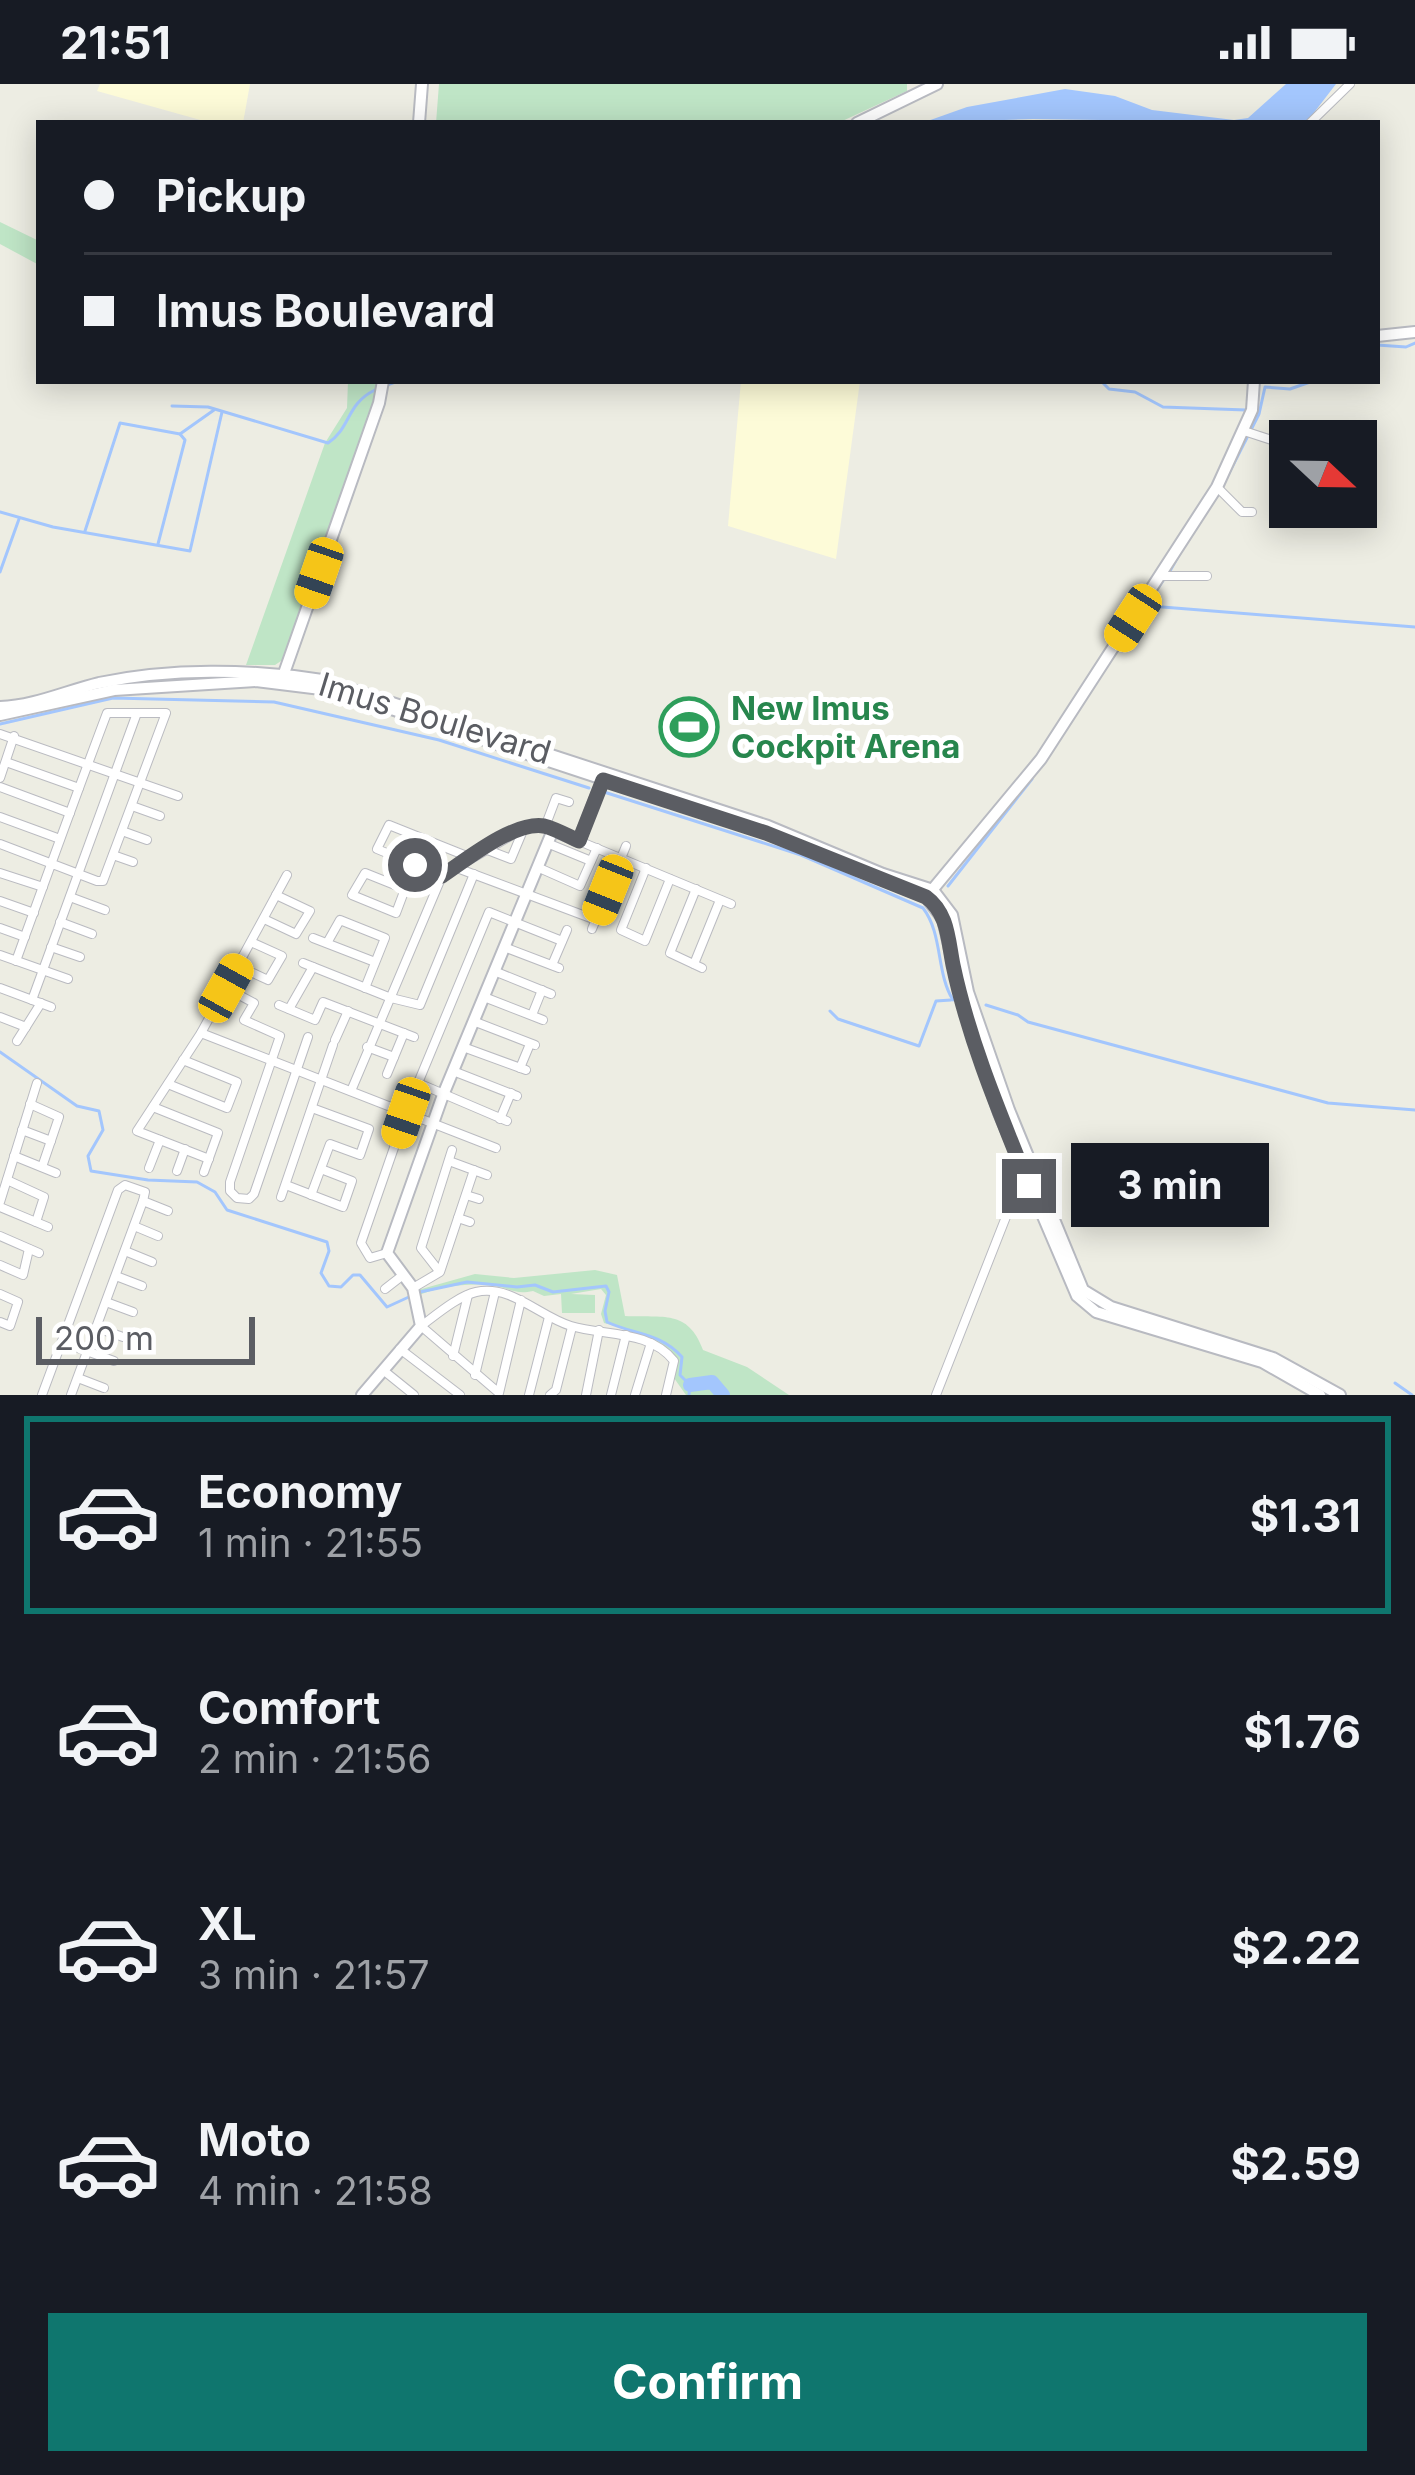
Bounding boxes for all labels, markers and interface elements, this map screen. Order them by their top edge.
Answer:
text: 21:51 [60,15,171,70]
text: Pickup [156,168,306,223]
text: Imus Boulevard [156,283,495,338]
north arrow [1269,420,1377,528]
map controls [1269,420,1377,528]
car [290,533,348,613]
car [1098,578,1168,658]
street label: Imus Boulevard [314,664,556,772]
place label: New Imus Cockpit Arena [731,688,961,766]
sports icon: New Imus Cockpit Arena [658,696,720,758]
route start [388,838,442,892]
car [578,850,638,930]
car [193,948,259,1028]
car [377,1073,435,1153]
callout: 3 min [1071,1144,1269,1228]
route end [1002,1159,1056,1213]
text: 3 min [1118,1161,1222,1208]
scale bar [36,1311,255,1364]
text: 200 m [54,1318,154,1358]
icon: car [54,1461,162,1569]
text: Economy [198,1464,402,1519]
text: $1.31 [1250,1488,1361,1543]
text: 1 min · 21:55 [198,1519,423,1566]
icon: car [54,1677,162,1785]
text: Comfort [198,1680,380,1735]
text: $1.76 [1244,1704,1361,1759]
text: 2 min · 21:56 [198,1735,431,1782]
icon: car [54,1893,162,2001]
text: XL [198,1896,257,1951]
text: $2.22 [1231,1920,1361,1975]
text: 3 min · 21:57 [198,1951,430,1998]
icon: car [54,2109,162,2217]
text: Moto [198,2112,311,2167]
text: $2.59 [1230,2136,1361,2191]
text: 4 min · 21:58 [198,2167,433,2214]
button: Confirm [48,2313,1367,2451]

